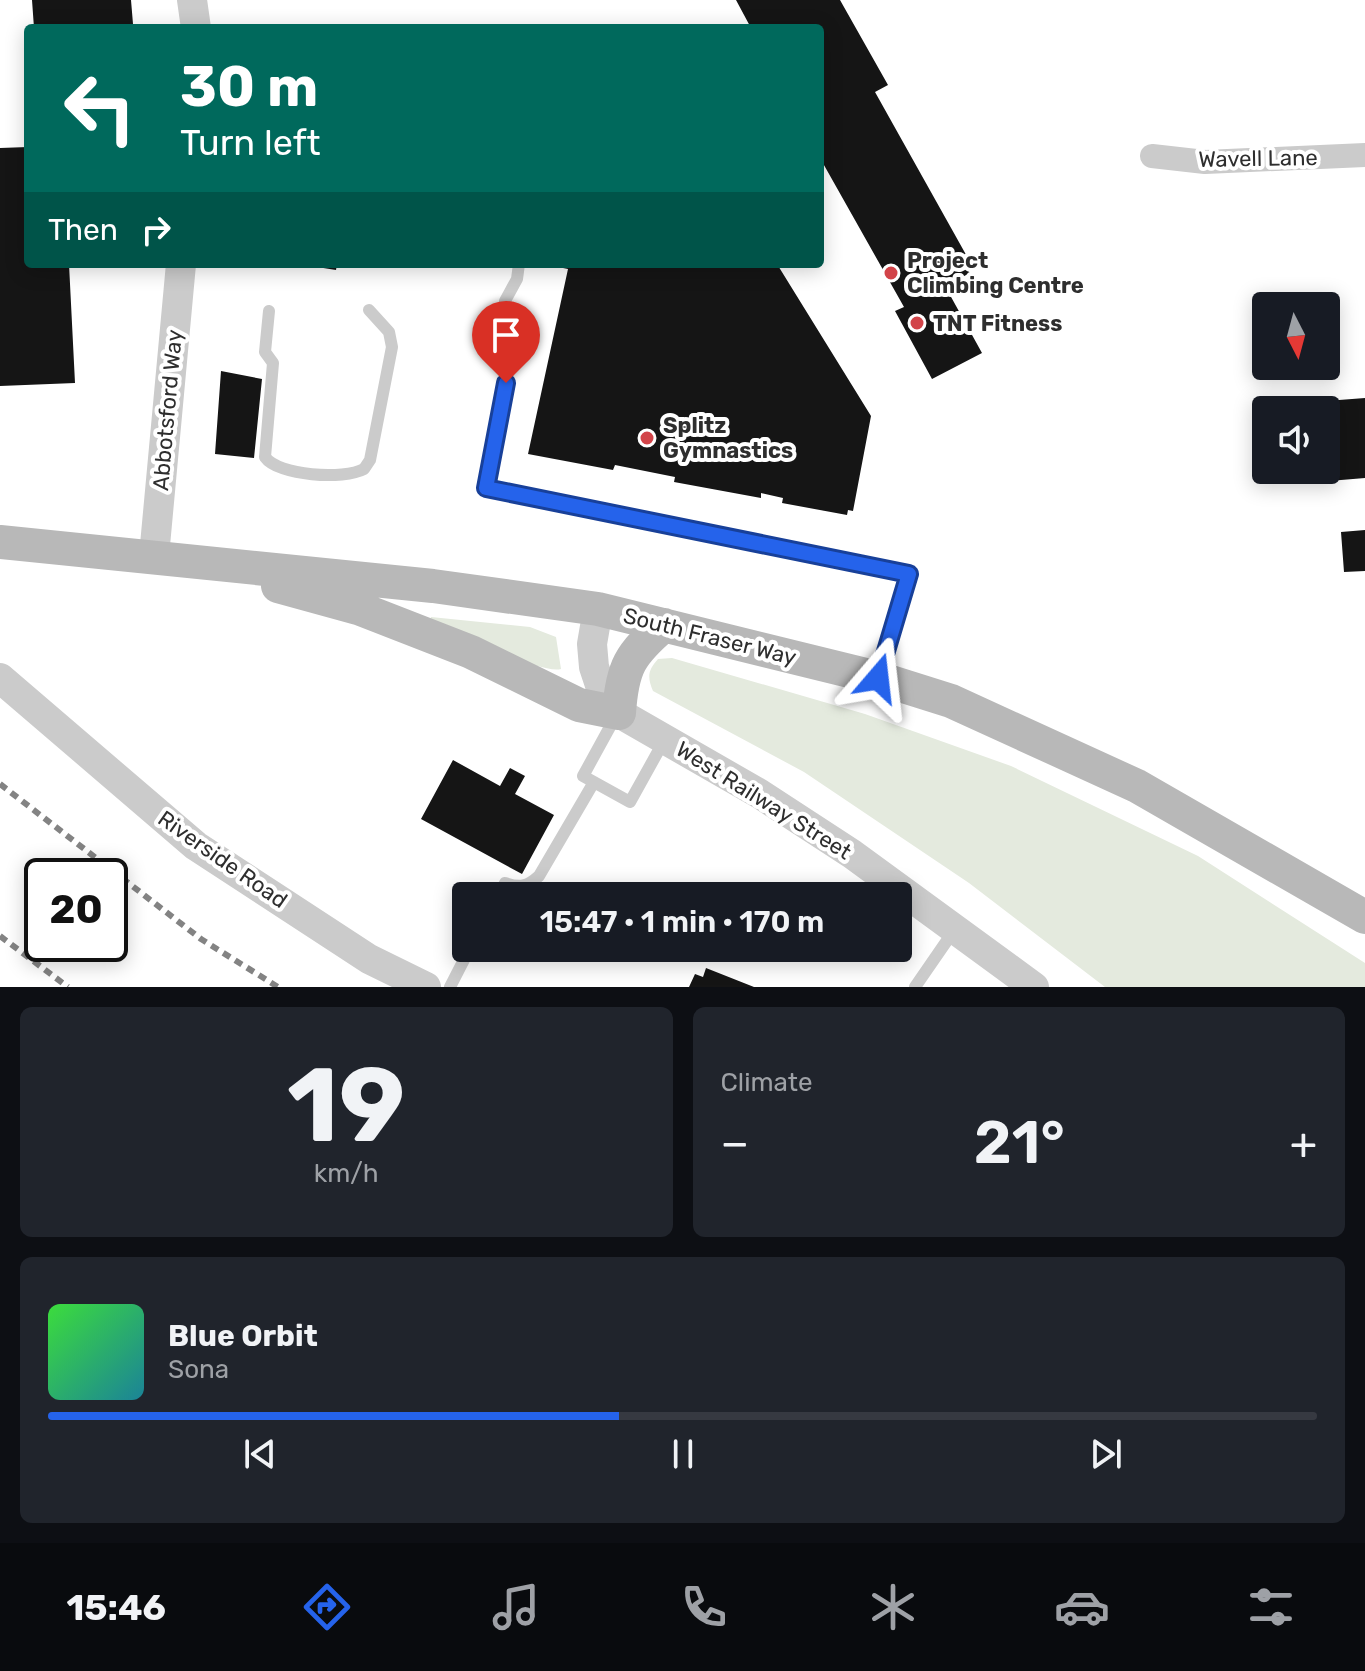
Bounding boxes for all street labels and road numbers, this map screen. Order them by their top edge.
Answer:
street label: Wavell Lane [1198,144,1318,173]
street label: Abbotsford Way [147,328,188,492]
street label: South Fraser Way [621,602,799,671]
street label: West Railway Street [671,736,857,866]
street label: Riverside Road [153,805,293,914]

